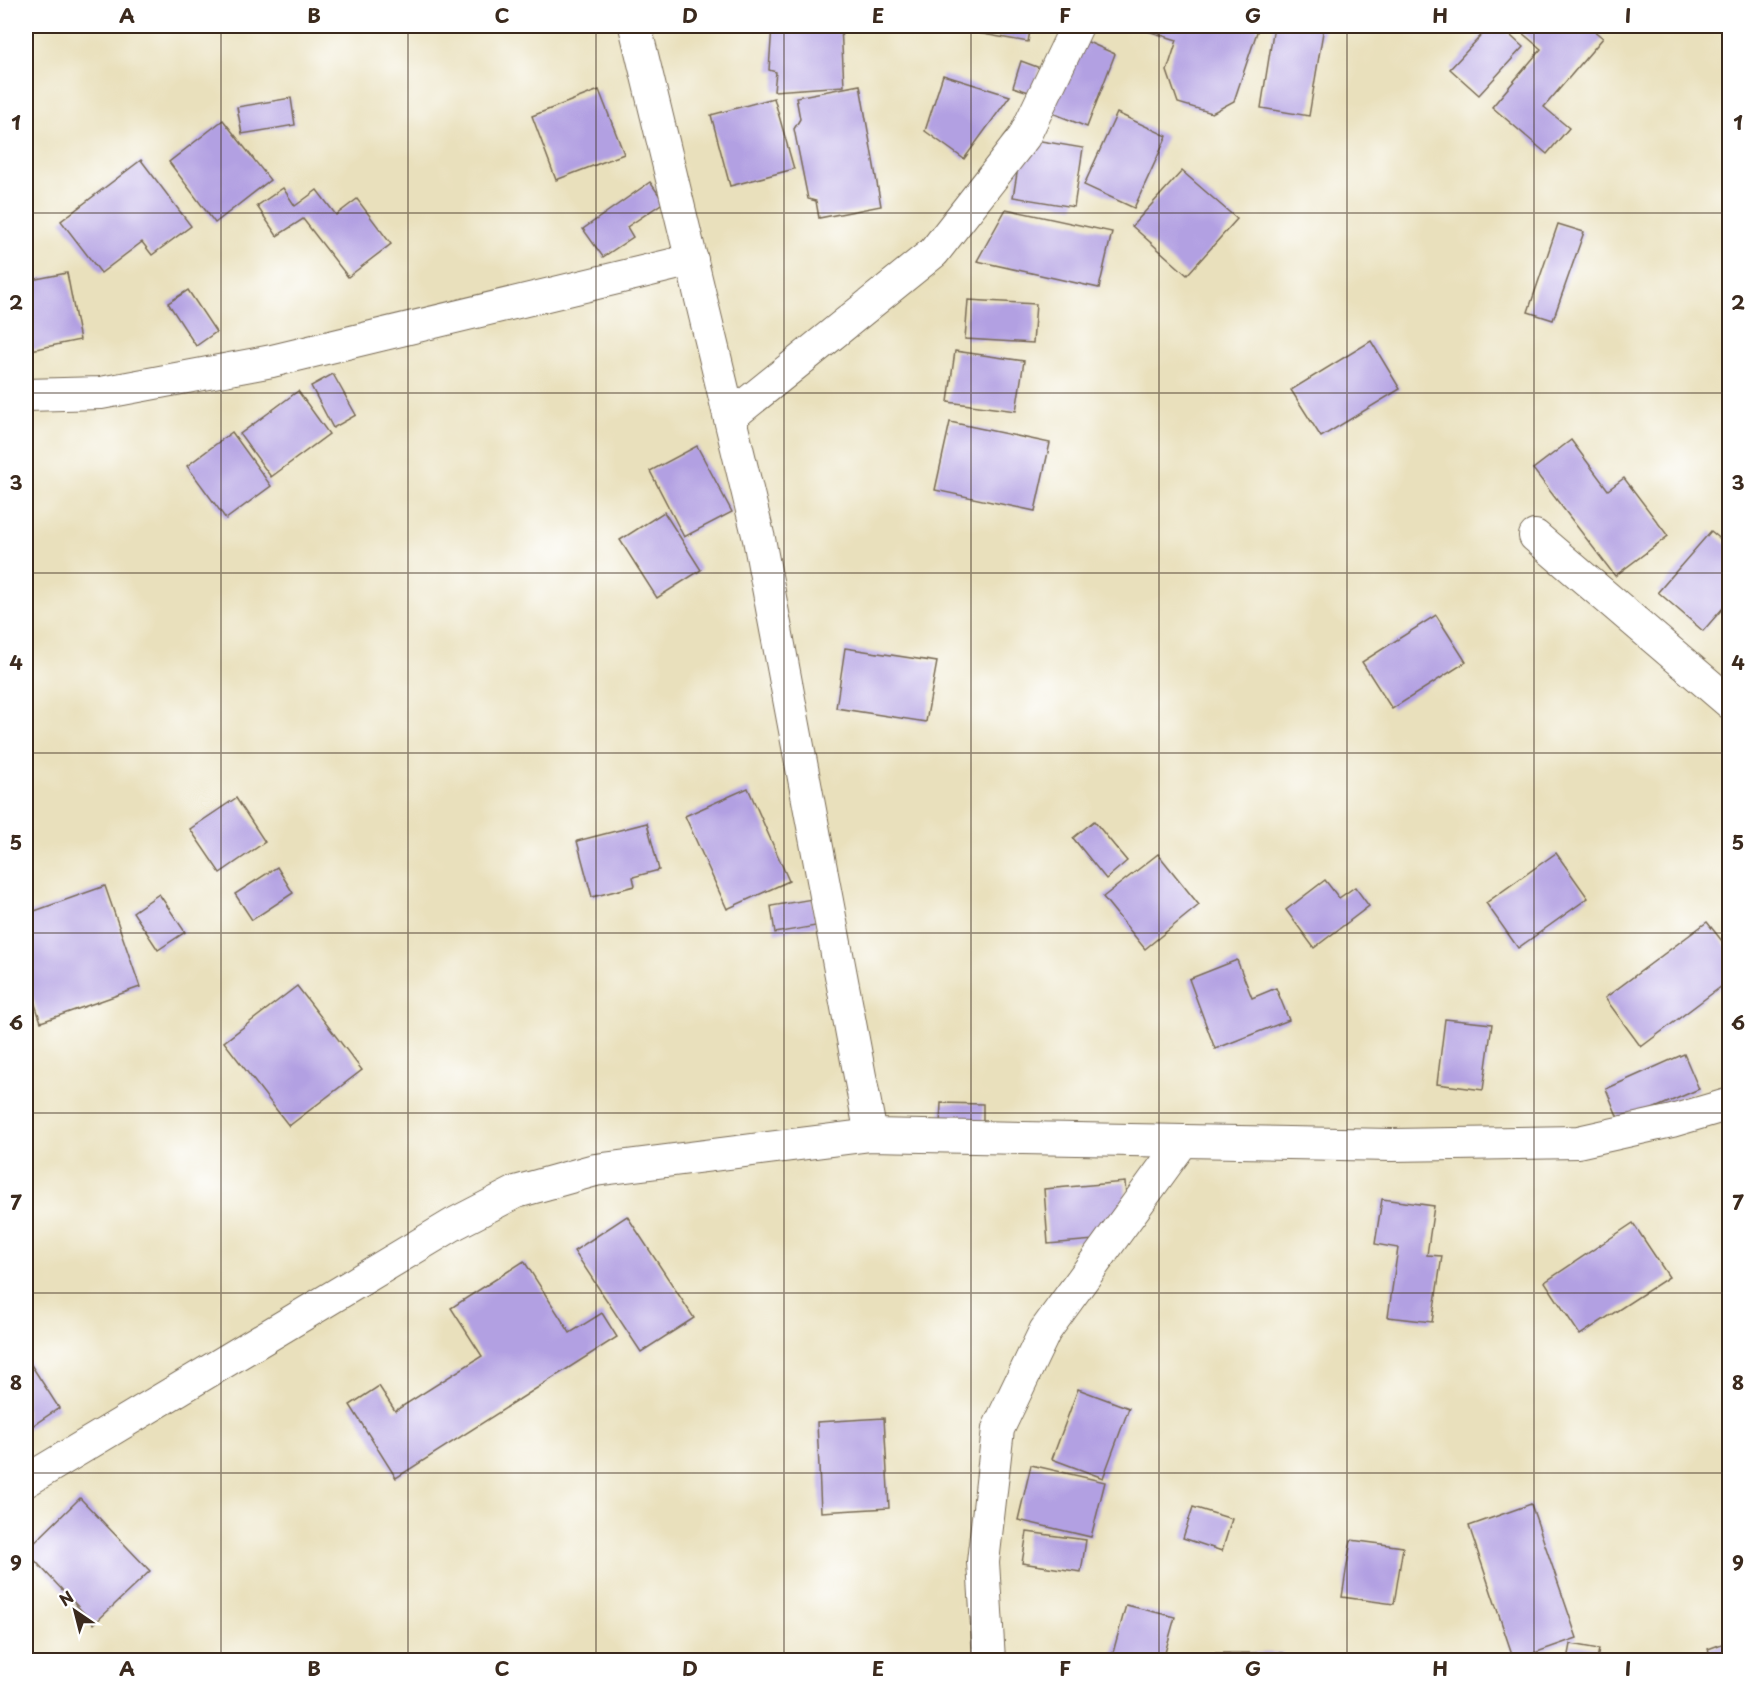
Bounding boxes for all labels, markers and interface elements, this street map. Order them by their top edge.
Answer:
text: A [119,0,135,30]
text: B [307,0,321,30]
text: C [494,0,510,30]
text: D [682,0,698,30]
text: E [872,0,884,30]
text: F [1059,0,1071,30]
text: G [1245,0,1261,30]
text: H [1432,0,1448,30]
text: I [1625,0,1631,30]
text: 1 [11,107,21,137]
text: 1 [1733,107,1743,137]
text: 2 [9,287,23,317]
text: 2 [1731,287,1745,317]
text: 3 [9,467,23,497]
text: 3 [1731,467,1745,497]
text: 4 [9,647,23,677]
text: 4 [1731,647,1745,677]
text: 5 [10,827,22,857]
text: 5 [1732,827,1744,857]
text: 6 [9,1007,23,1037]
text: 6 [1731,1007,1745,1037]
text: 7 [10,1187,22,1217]
text: 7 [1732,1187,1744,1217]
text: 8 [10,1367,22,1397]
text: 8 [1732,1367,1744,1397]
text: 9 [10,1547,22,1577]
text: 9 [1732,1547,1744,1577]
north arrow [45,1581,105,1641]
text: N [54,1584,78,1611]
text: A [119,1653,135,1683]
text: B [307,1653,321,1683]
text: C [494,1653,510,1683]
text: D [682,1653,698,1683]
text: E [872,1653,884,1683]
text: F [1059,1653,1071,1683]
text: G [1245,1653,1261,1683]
text: H [1432,1653,1448,1683]
text: I [1625,1653,1631,1683]

